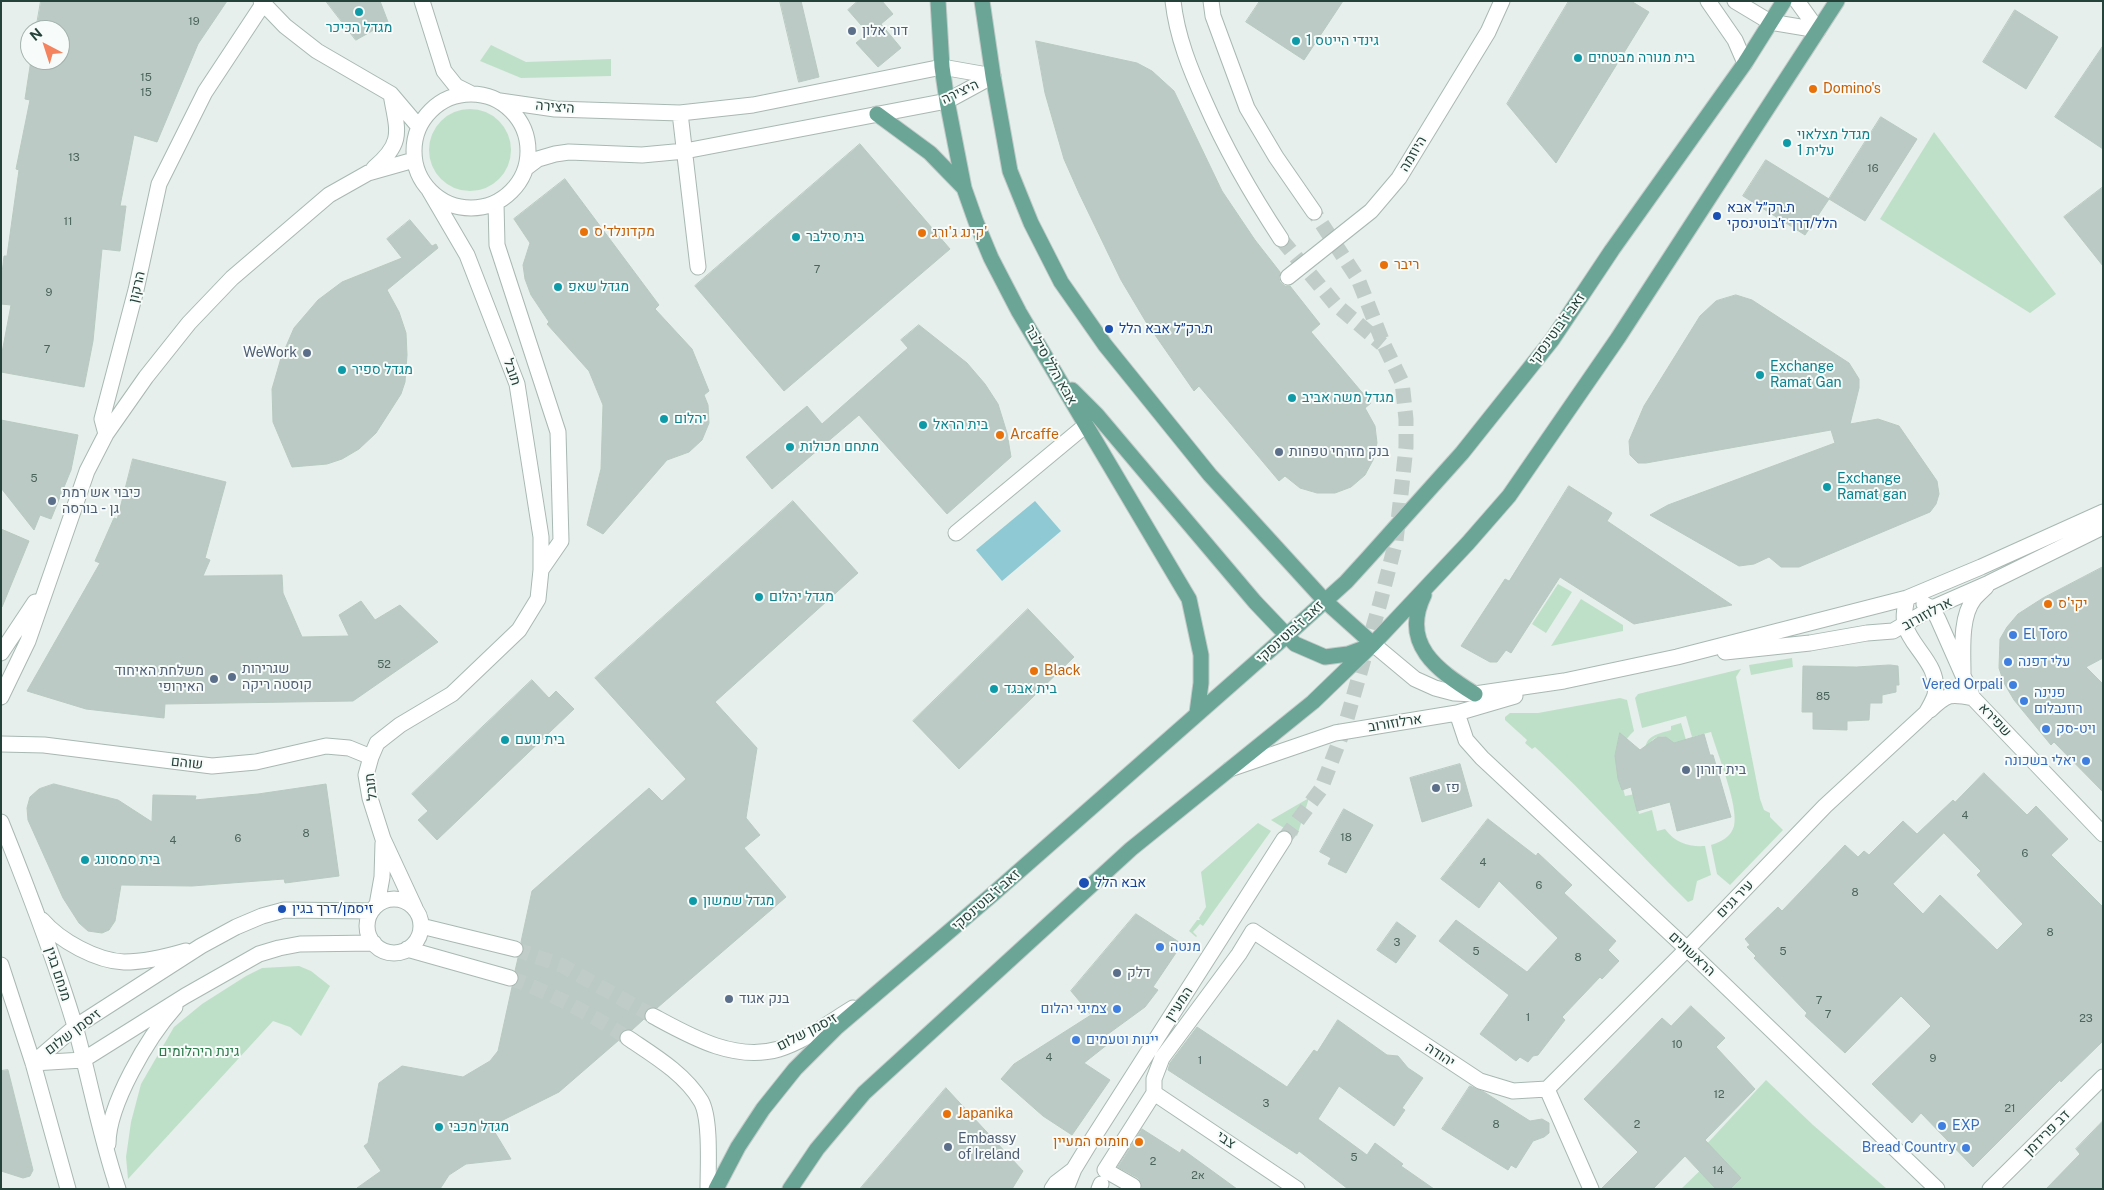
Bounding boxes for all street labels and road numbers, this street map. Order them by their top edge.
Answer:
street label: היצירה [939,76,981,108]
street label: היצירה [535,97,575,117]
street label: היוזמה [1396,133,1430,175]
street label: הרקון [125,270,149,304]
street label: זאב ז'בוטינסקי [1525,290,1589,368]
street label: אבא הלל סילבר [1021,322,1081,408]
street label: תובל [500,356,524,388]
street label: ארלוזורוב [1899,594,1955,634]
street label: זאב ז'בוטינסקי [1253,598,1327,666]
street label: שפירא [1975,700,2015,740]
street label: ארלוזורוב [1367,710,1423,736]
street label: שוהם [170,753,204,773]
street label: תובל [361,772,381,802]
street label: זאב ז'בוטינסקי [949,866,1023,934]
street label: עיר גנים [1713,877,1757,921]
street label: הראשונים [1665,928,1719,980]
street label: מנחם בגין [41,945,75,1003]
street label: המעיין [1162,984,1196,1024]
street label: זיסמן שלום [42,1006,104,1058]
street label: זיסמן שלום [774,1010,840,1054]
street label: יהודה [1422,1039,1458,1071]
street label: דב פרידמן [2021,1107,2073,1159]
street label: צבי [1213,1128,1239,1152]

